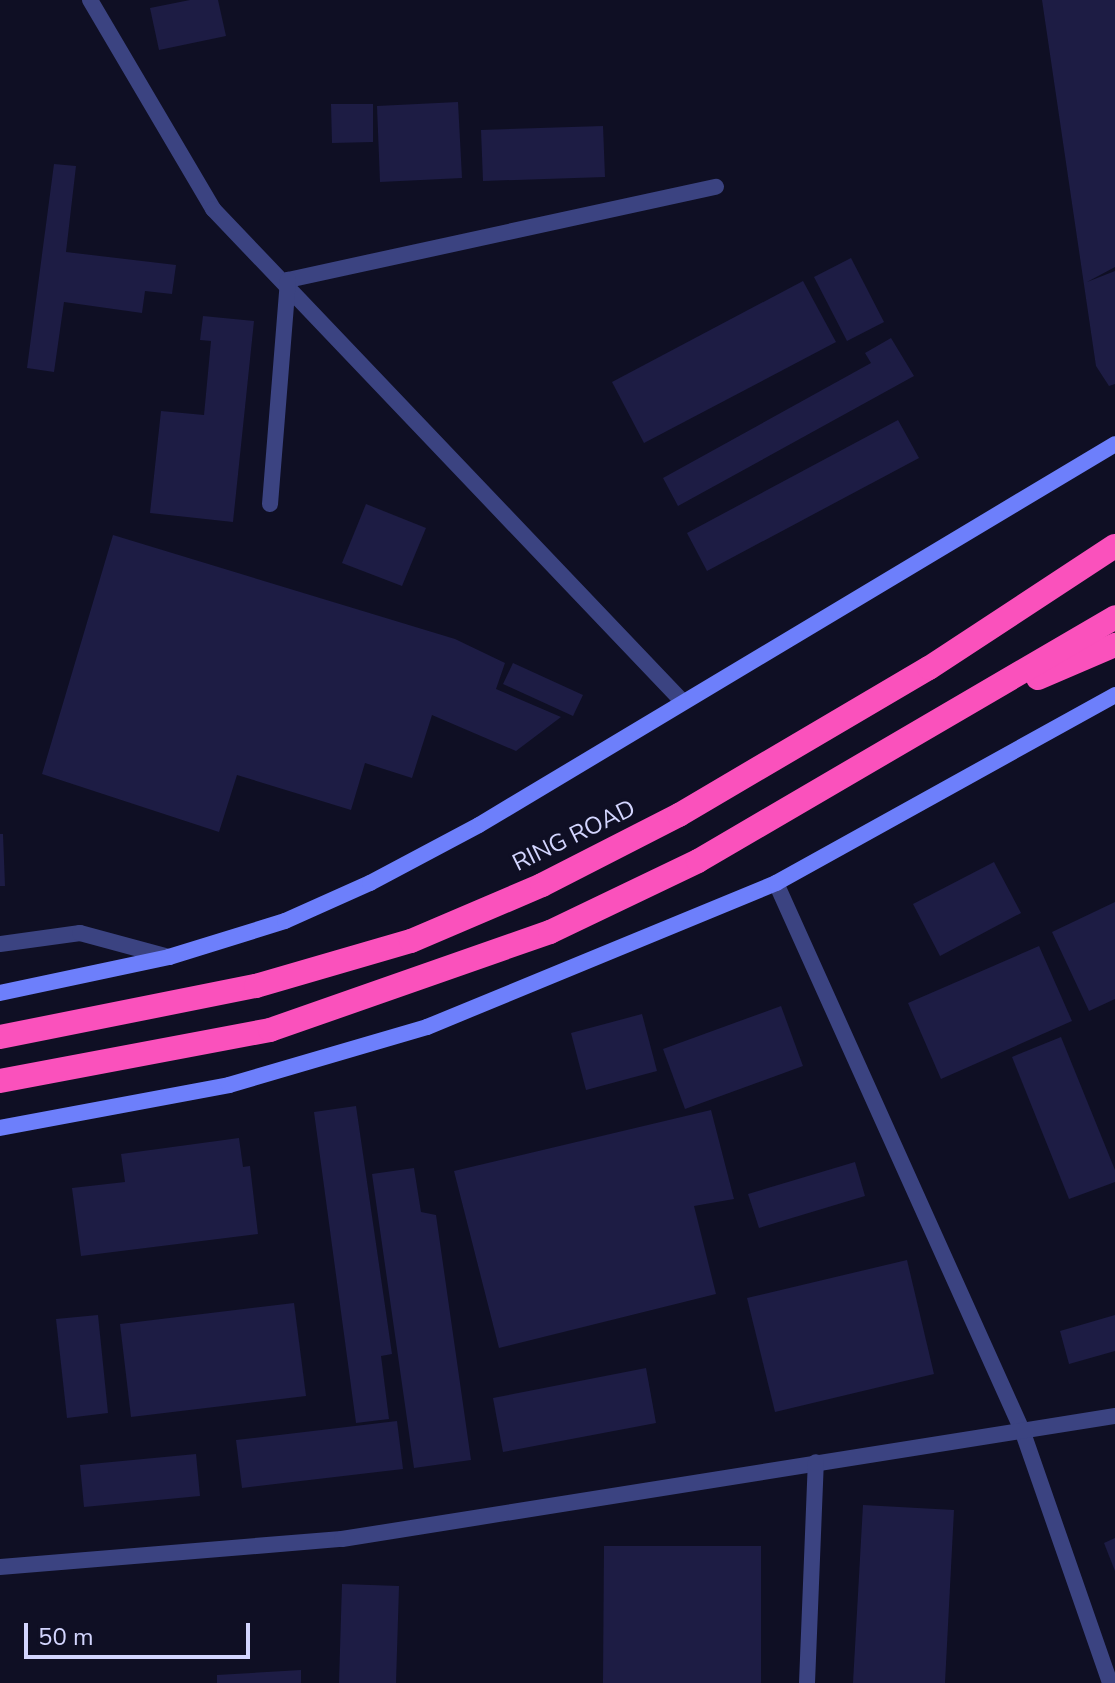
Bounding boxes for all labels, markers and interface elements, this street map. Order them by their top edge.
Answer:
street label: RING ROAD [508,794,640,878]
scale bar [28,1607,254,1657]
text: 50 m [38,1621,94,1653]

